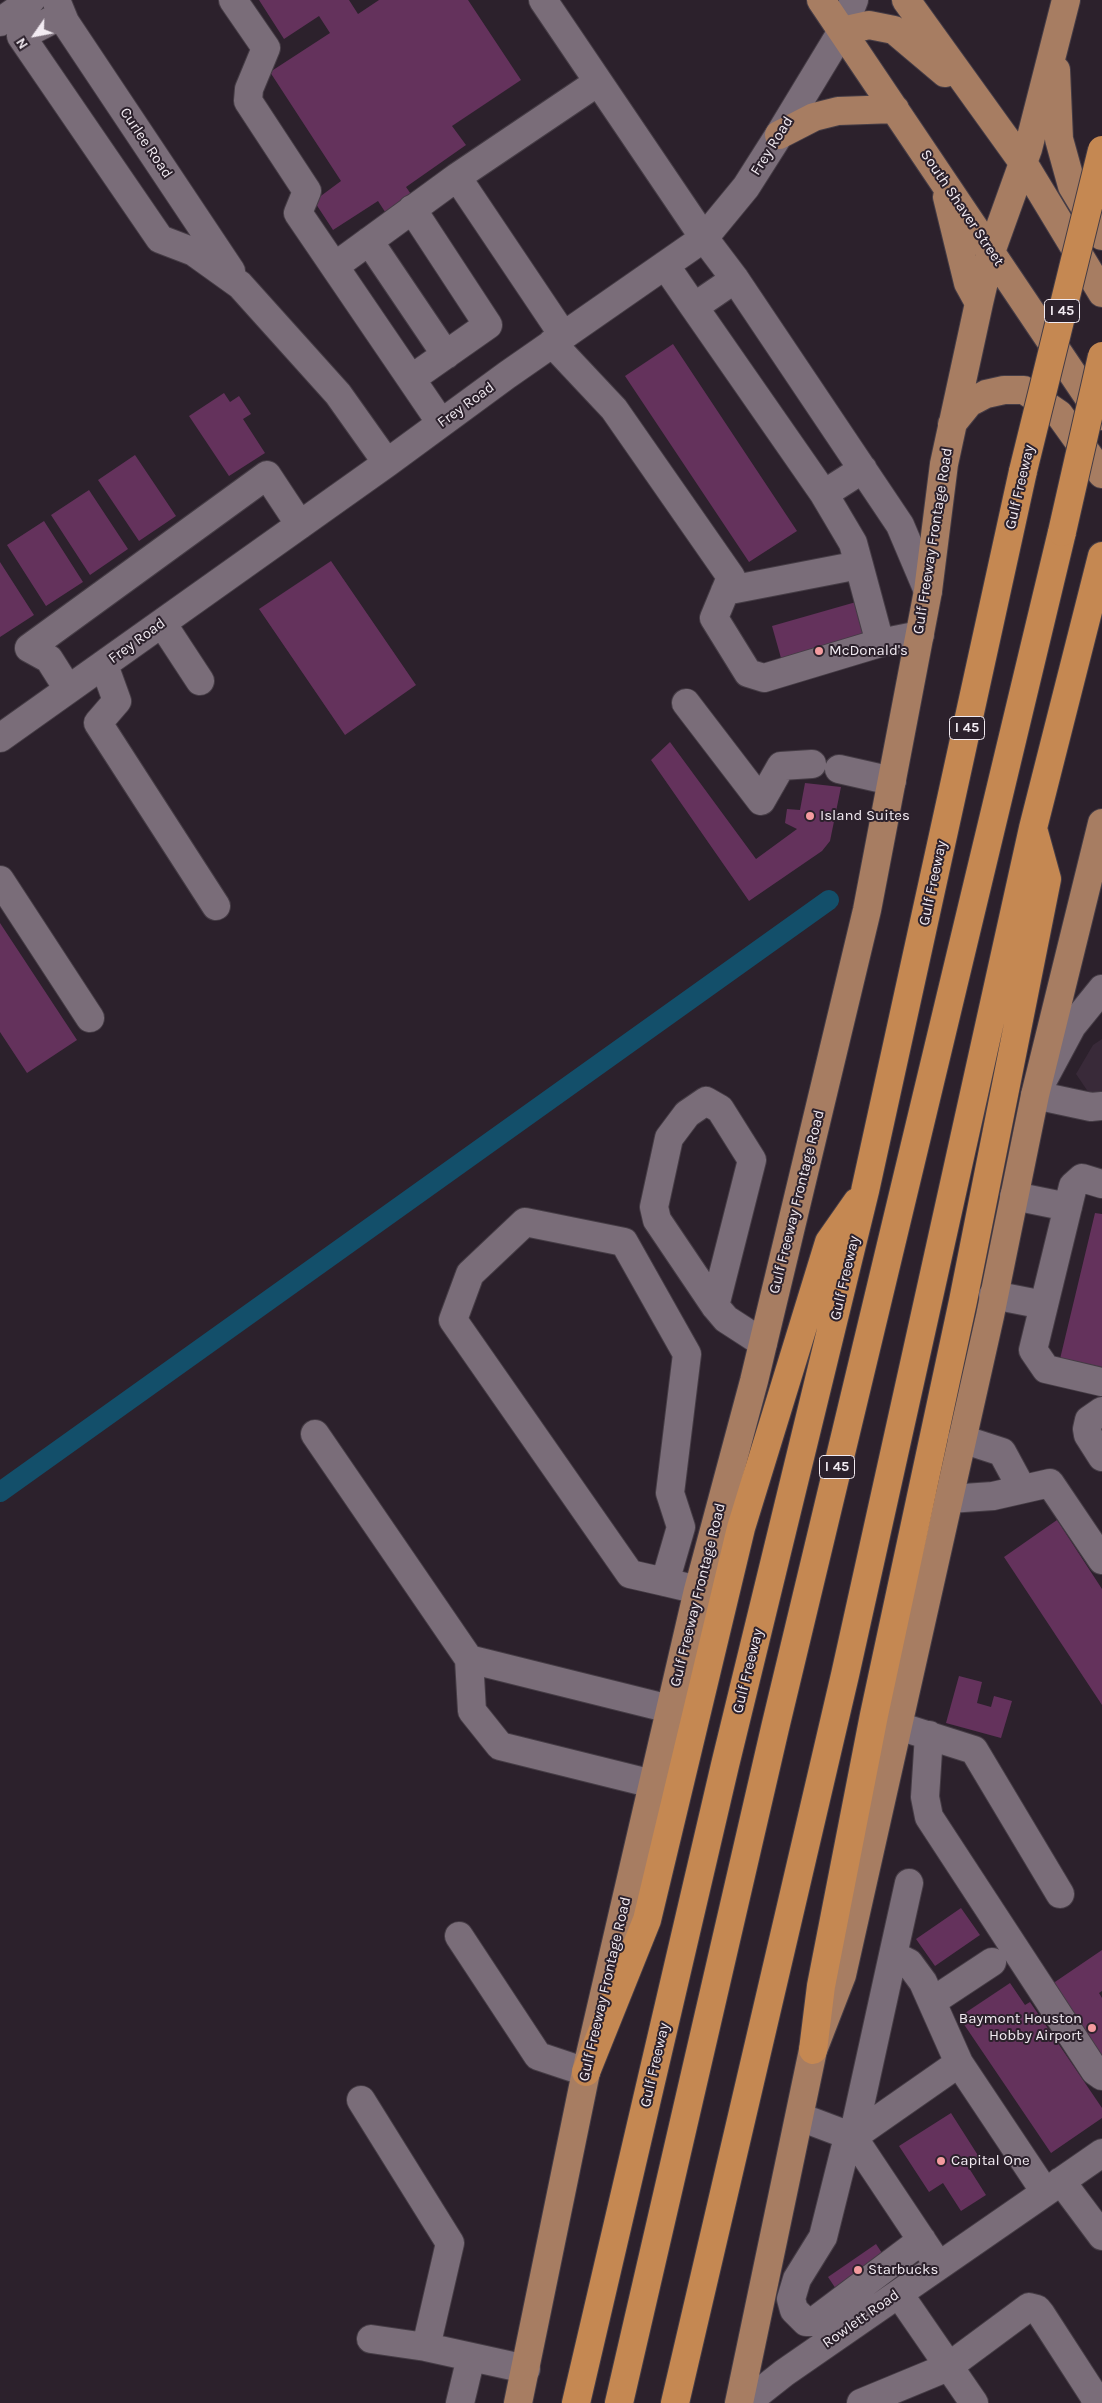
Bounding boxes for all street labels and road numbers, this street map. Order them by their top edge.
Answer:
street label: Curlee Road [116,104,176,182]
street label: Frey Road [747,113,797,179]
street label: South Shaver Street [916,146,1008,270]
road number: I 45 [1044,300,1080,322]
street label: Frey Road [434,378,498,432]
street label: Gulf Freeway [1002,443,1038,531]
street label: Gulf Freeway Frontage Road [909,446,957,636]
street label: Frey Road [105,614,169,668]
road number: I 45 [950,716,984,740]
street label: Gulf Freeway [915,839,951,927]
street label: Gulf Freeway Frontage Road [765,1108,829,1296]
street label: Gulf Freeway [827,1234,863,1322]
road number: I 45 [820,1455,854,1478]
street label: Gulf Freeway Frontage Road [666,1501,730,1689]
street label: Gulf Freeway [729,1627,767,1715]
street label: Gulf Freeway Frontage Road [575,1895,635,2083]
street label: Gulf Freeway [637,2021,673,2109]
street label: Rowlett Road [819,2286,903,2352]

